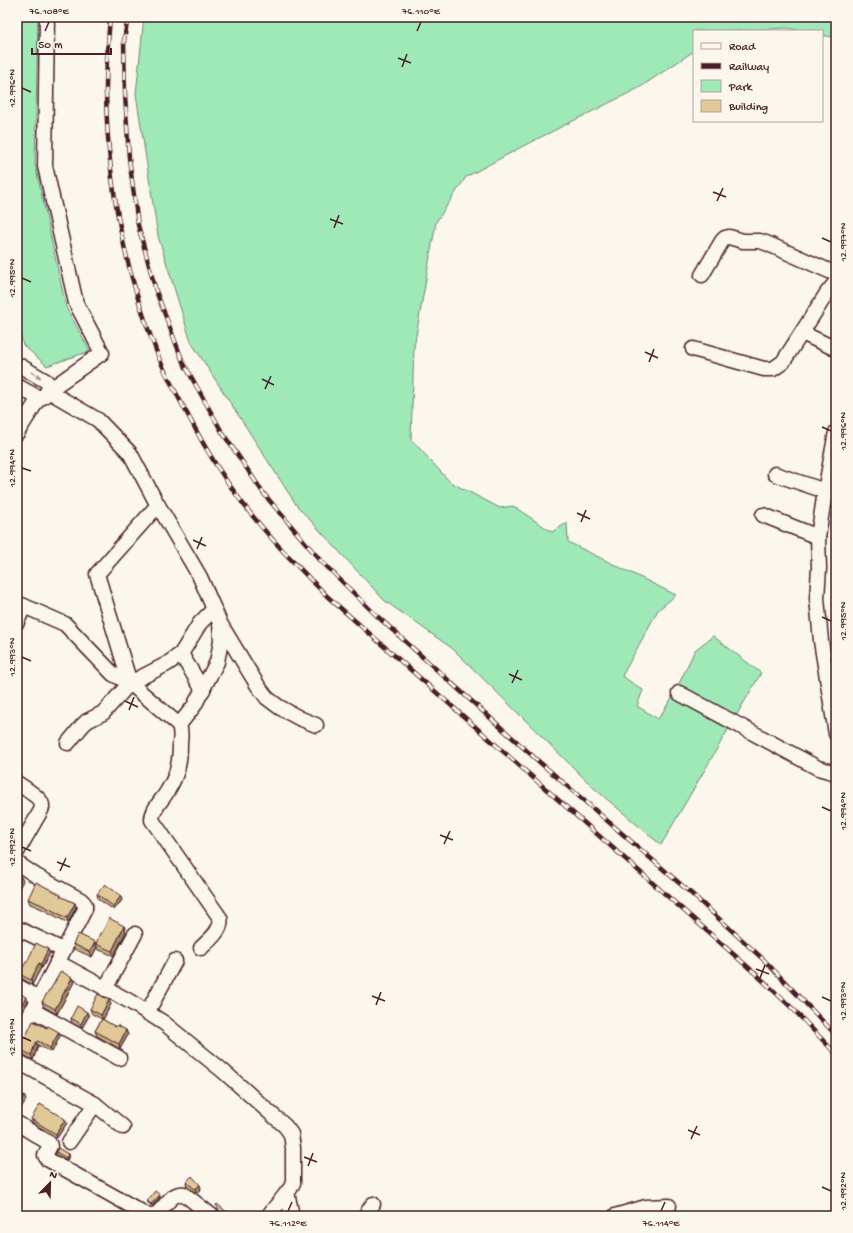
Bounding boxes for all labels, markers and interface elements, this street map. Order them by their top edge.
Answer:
text: 76.108°E [28,6,69,18]
text: 76.110°E [401,6,441,18]
scale bar [32,30,111,56]
legend [693,30,823,122]
text: 50 m [38,39,63,53]
text: Road [729,41,756,55]
text: Railway [729,61,769,75]
text: 12.996°N [7,68,19,108]
text: Park [728,81,754,95]
text: Building [728,101,768,115]
text: 12.997°N [838,222,850,262]
text: 12.995°N [7,258,19,298]
one-way arrow [30,372,42,379]
text: 12.996°N [838,411,850,451]
text: 12.994°N [7,449,19,488]
text: 12.995°N [838,601,850,641]
text: 12.993°N [7,637,19,677]
text: 12.994°N [838,792,850,831]
text: 12.992°N [7,828,19,867]
text: 12.993°N [838,981,850,1021]
text: 12.991°N [7,1018,19,1057]
north arrow [30,1163,70,1203]
text: N [47,1169,59,1183]
text: 12.992°N [838,1172,850,1211]
text: 76.112°E [268,1218,307,1230]
text: 76.114°E [642,1218,680,1230]

